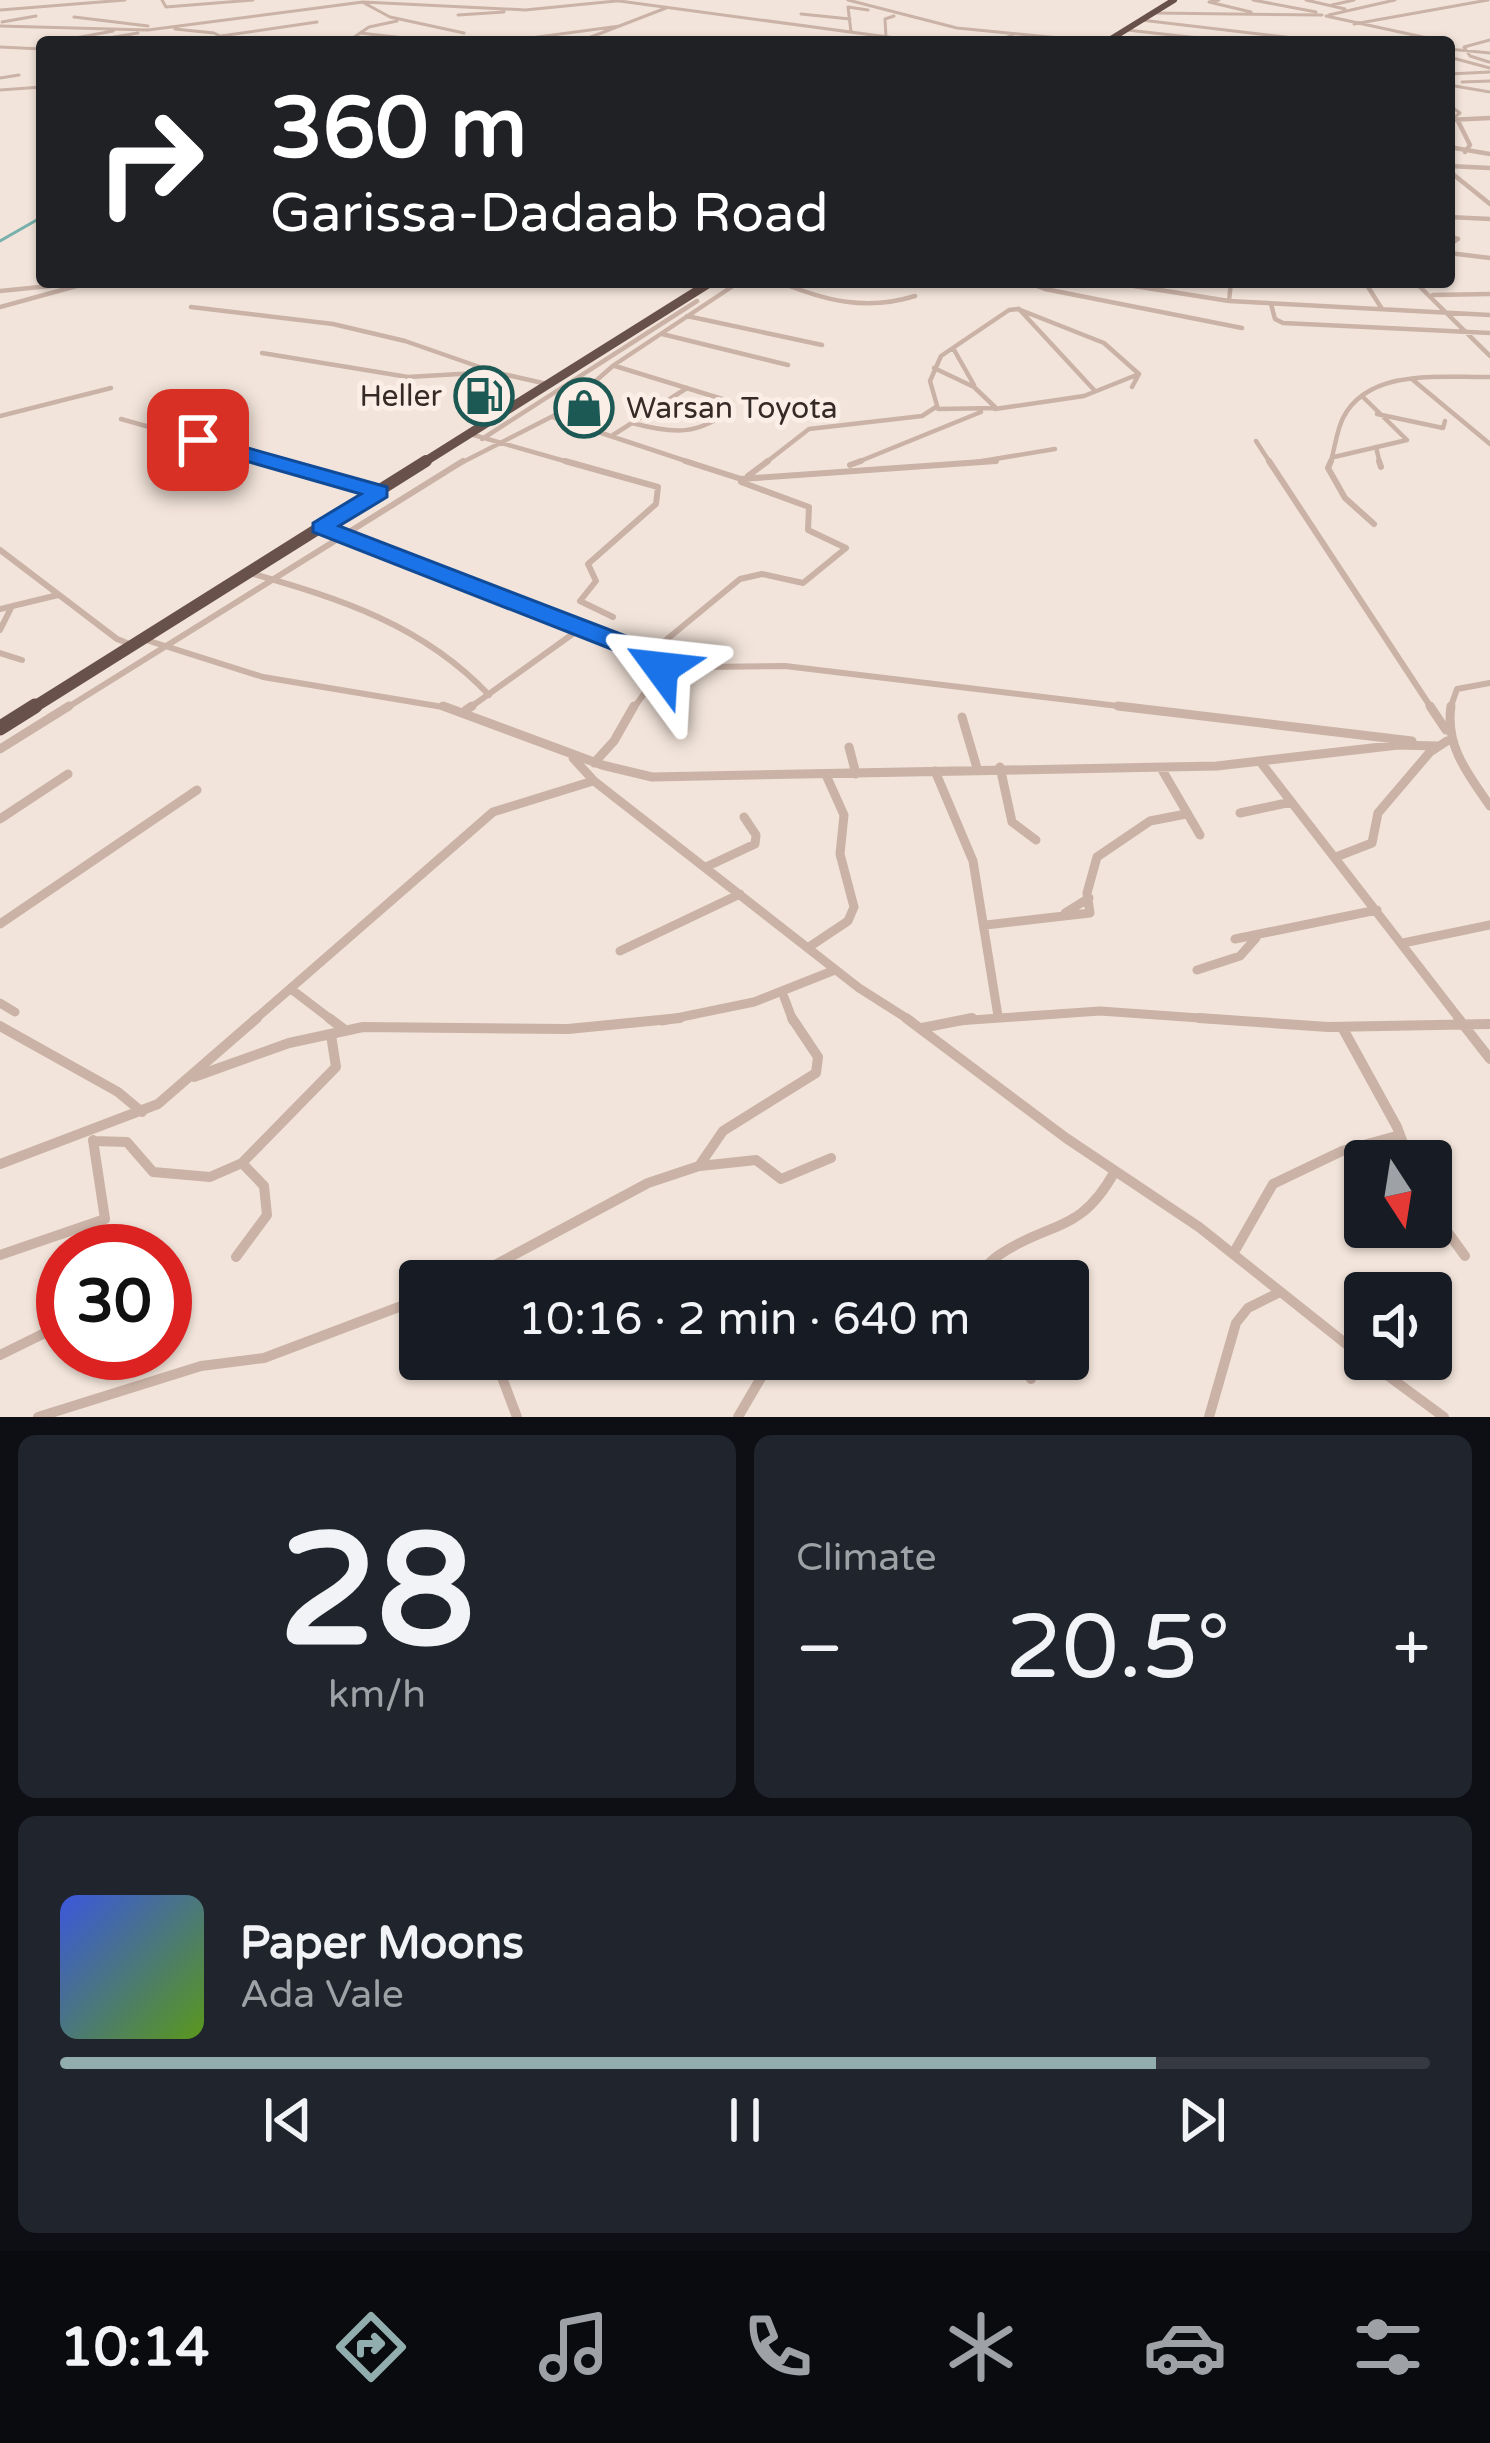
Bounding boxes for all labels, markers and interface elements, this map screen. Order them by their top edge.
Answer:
text: 360 m [270,79,527,180]
icon: right [72,84,228,240]
text: Garissa-Dadaab Road [270,181,829,246]
fuel station icon: Heller [453,365,515,427]
shop icon: Warsan Toyota [553,377,615,439]
place label: Heller [359,378,443,415]
pin [147,389,249,491]
place label: Warsan Toyota [626,390,838,427]
icon: arrive [165,407,231,473]
position arrow [598,605,724,731]
north arrow [1344,1140,1452,1248]
map controls [1344,1140,1452,1380]
speed limit sign: 30 [36,1224,192,1380]
button: sound [1344,1272,1452,1380]
text: 10:16 · 2 min · 640 m [518,1293,970,1347]
text: 28 [279,1499,475,1687]
text: Climate [796,1534,936,1581]
text: 20.5° [1005,1594,1231,1703]
text: − [796,1609,843,1689]
text: + [1393,1609,1430,1689]
text: km/h [328,1671,426,1718]
text: Paper Moons [240,1917,524,1971]
text: Ada Vale [240,1971,404,2018]
icon: previous [255,2087,321,2153]
icon: pause [712,2087,778,2153]
icon: next [1169,2087,1235,2153]
icon: directions [329,2305,413,2389]
icon: music [532,2305,616,2389]
icon: phone [736,2305,820,2389]
icon: climate [939,2305,1023,2389]
icon: car [1143,2305,1227,2389]
icon: filters [1346,2305,1430,2389]
text: 10:14 [60,2315,209,2380]

